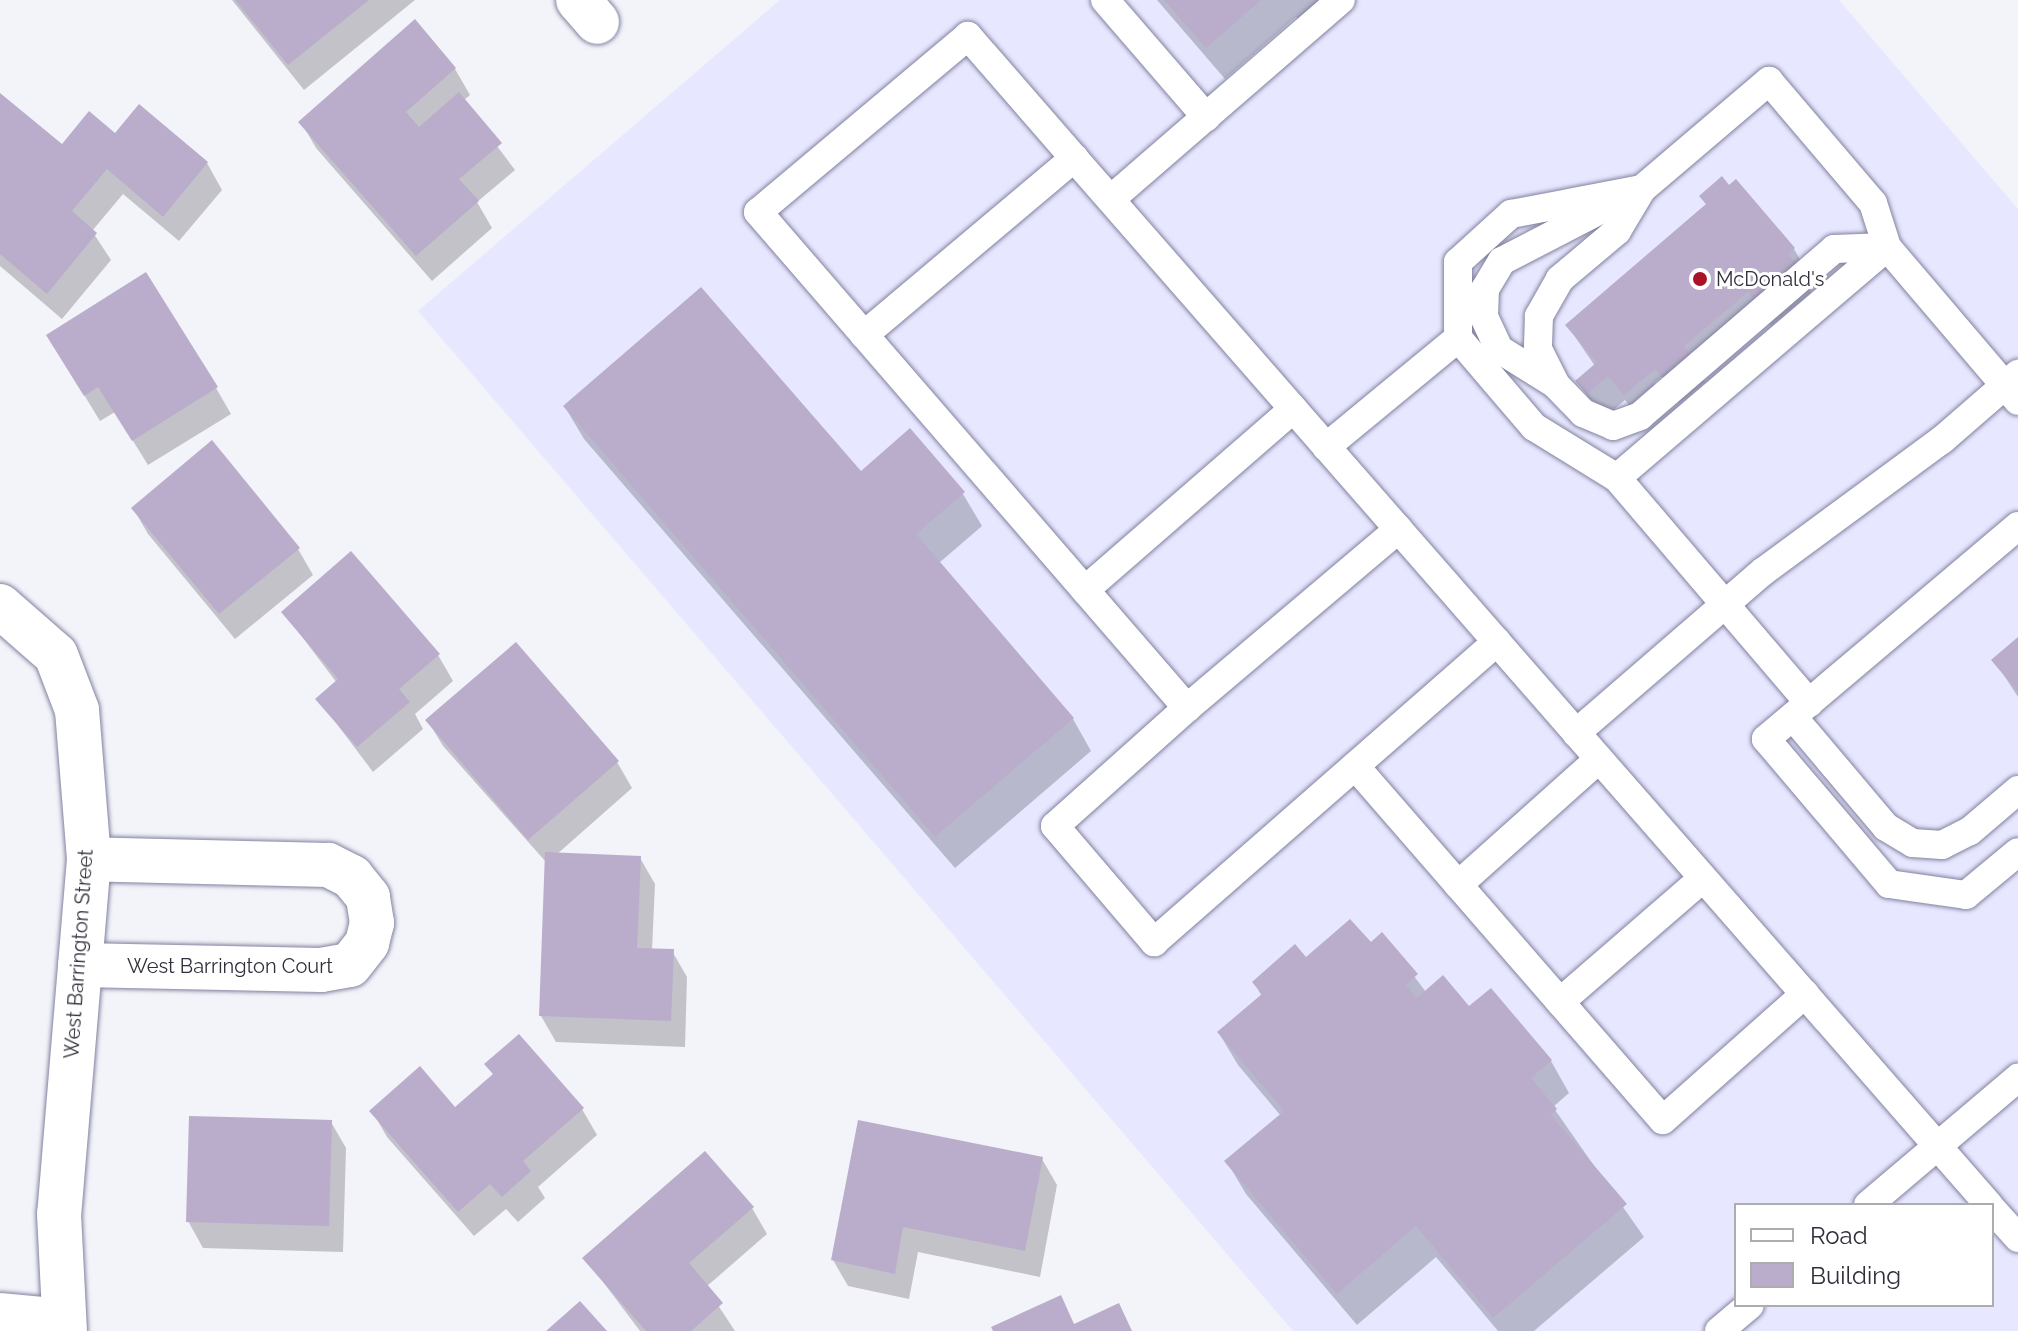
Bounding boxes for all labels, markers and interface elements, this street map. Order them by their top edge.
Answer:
place label: McDonald's [1716,267,1824,291]
marker: McDonald's [1691,270,1709,288]
street label: West Barrington Street [60,848,98,1060]
street label: West Barrington Court [127,954,333,978]
legend [1734,1203,1994,1307]
text: Road [1810,1221,1868,1250]
text: Building [1810,1261,1901,1290]

